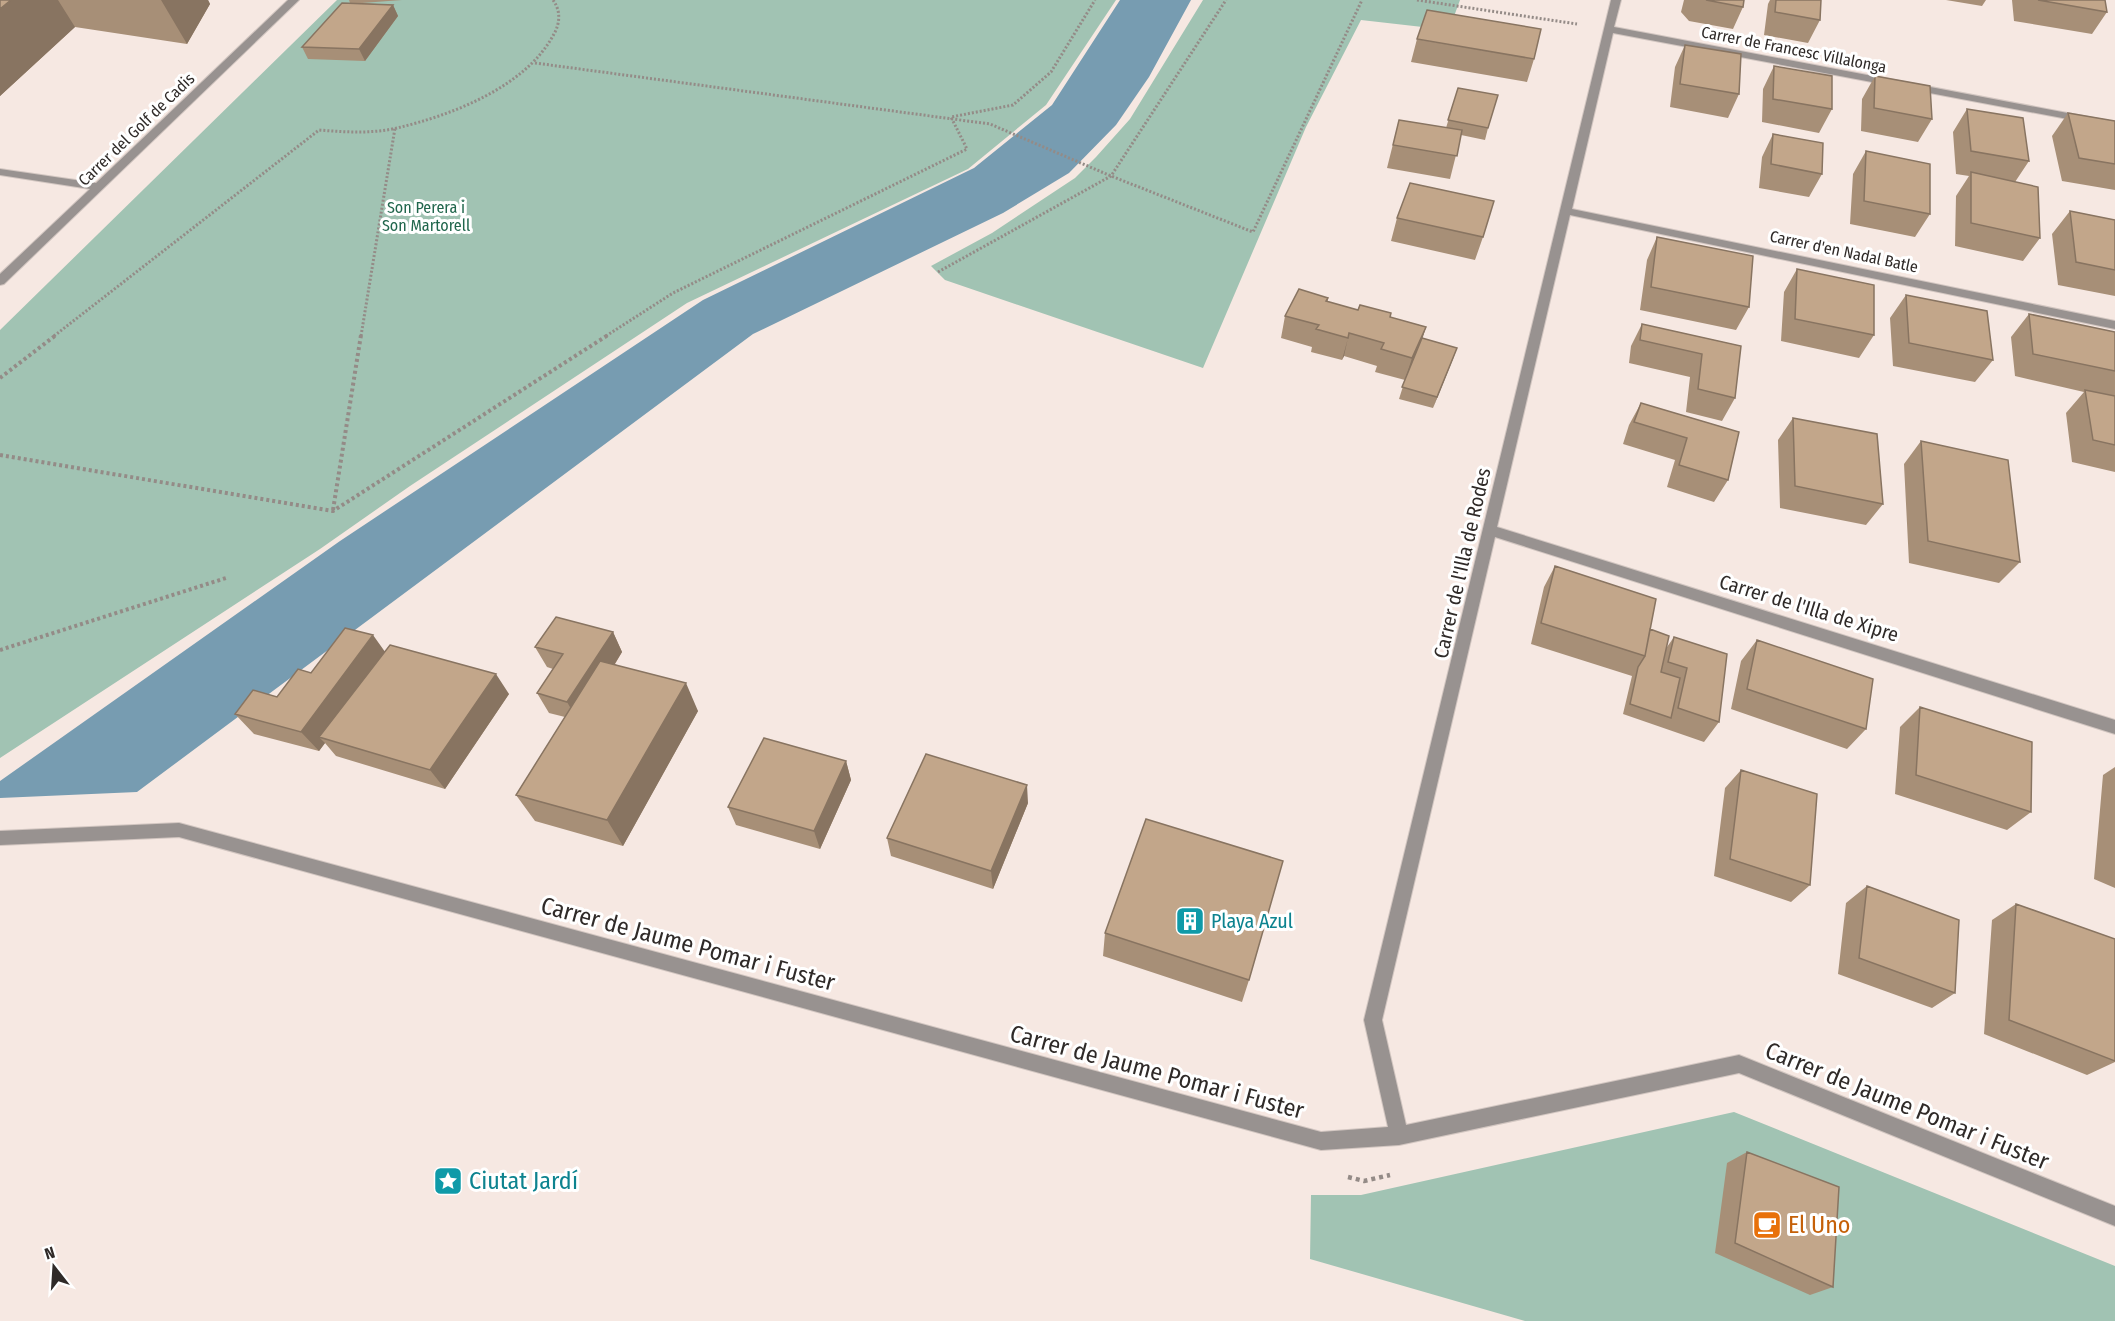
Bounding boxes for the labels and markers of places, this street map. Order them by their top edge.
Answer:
building icon: Playa Azul [1174,905,1206,937]
place label: Playa Azul [1211,909,1293,933]
place icon: Ciutat Jardí [432,1165,464,1197]
place label: Ciutat Jardí [469,1167,578,1195]
cafe icon: El Uno [1751,1209,1783,1241]
place label: El Uno [1788,1211,1850,1239]

